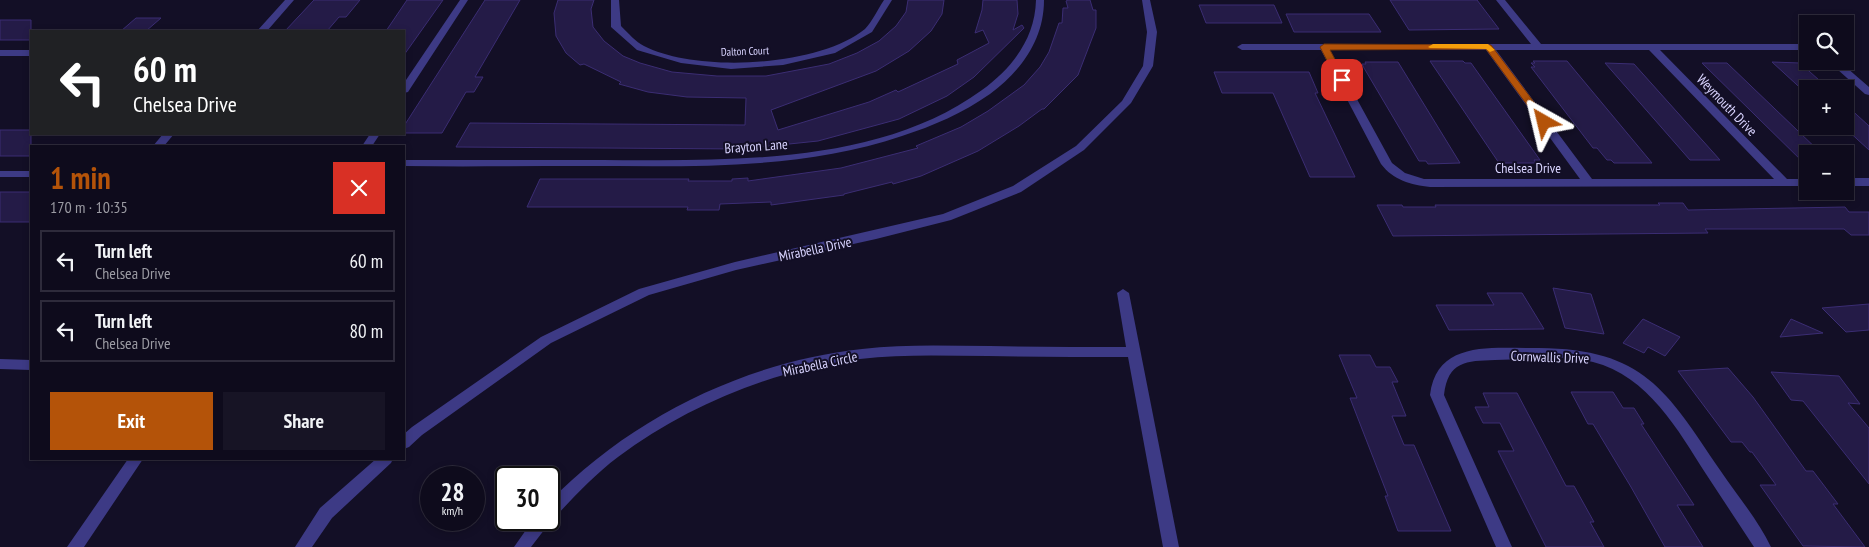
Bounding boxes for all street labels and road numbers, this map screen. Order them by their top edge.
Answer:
street label: Dalton Court [721,43,769,59]
street label: Weymouth Drive [1693,70,1761,140]
street label: Brayton Lane [724,135,788,157]
street label: Chelsea Drive [1495,159,1561,177]
street label: Mirabella Drive [777,232,853,265]
street label: Mirabella Circle [781,347,859,381]
street label: Cornwallis Drive [1510,347,1590,367]

